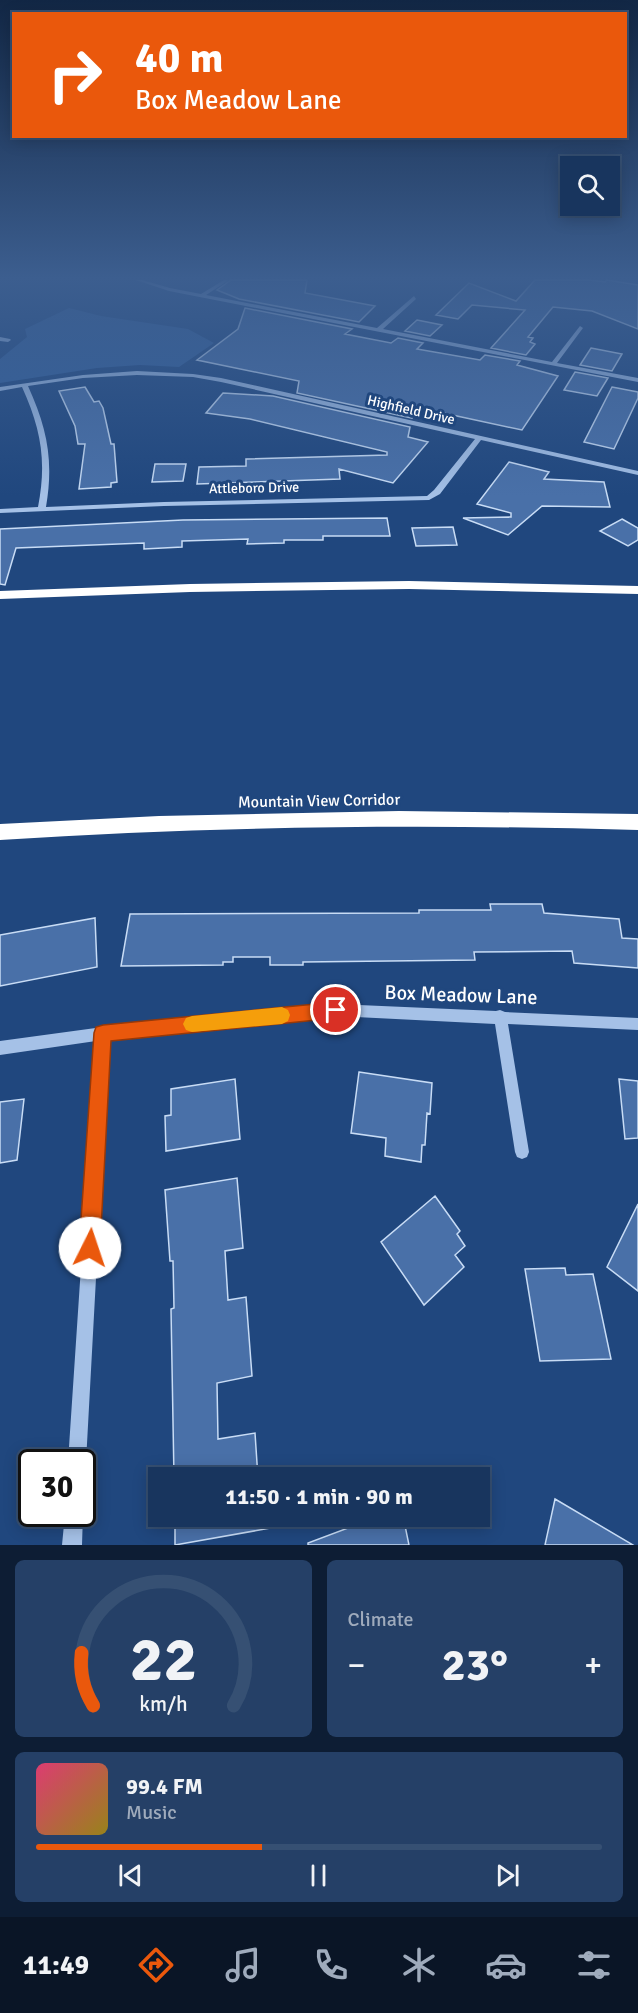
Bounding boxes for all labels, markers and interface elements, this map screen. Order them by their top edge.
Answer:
text: 40 m [135,33,224,84]
icon: right [36,36,114,114]
text: Box Meadow Lane [135,84,341,117]
map controls [560,156,620,216]
button: search [560,156,620,216]
street label: Highfield Drive [366,392,456,428]
street label: Attleboro Drive [209,479,299,497]
street label: Mountain View Corridor [238,790,400,812]
street label: Box Meadow Lane [384,980,538,1010]
pin [310,984,361,1035]
icon: arrive [319,993,352,1026]
position arrow [58,1216,122,1280]
speed limit sign: 30 [18,1449,96,1527]
text: 11:50 · 1 min · 90 m [225,1483,413,1510]
text: Climate [348,1607,413,1632]
text: 22 [130,1621,197,1698]
text: 23° [441,1638,508,1693]
text: − [348,1645,365,1686]
text: + [584,1645,602,1686]
text: km/h [139,1691,188,1717]
text: 99.4 FM [126,1773,203,1800]
text: Music [126,1800,177,1825]
icon: previous [114,1859,147,1892]
icon: pause [302,1859,335,1892]
icon: next [491,1859,524,1892]
icon: directions [135,1944,177,1986]
icon: music [222,1944,264,1986]
icon: phone [310,1944,352,1986]
icon: climate [398,1944,440,1986]
icon: car [485,1944,527,1986]
icon: filters [573,1944,615,1986]
text: 11:49 [23,1949,89,1982]

